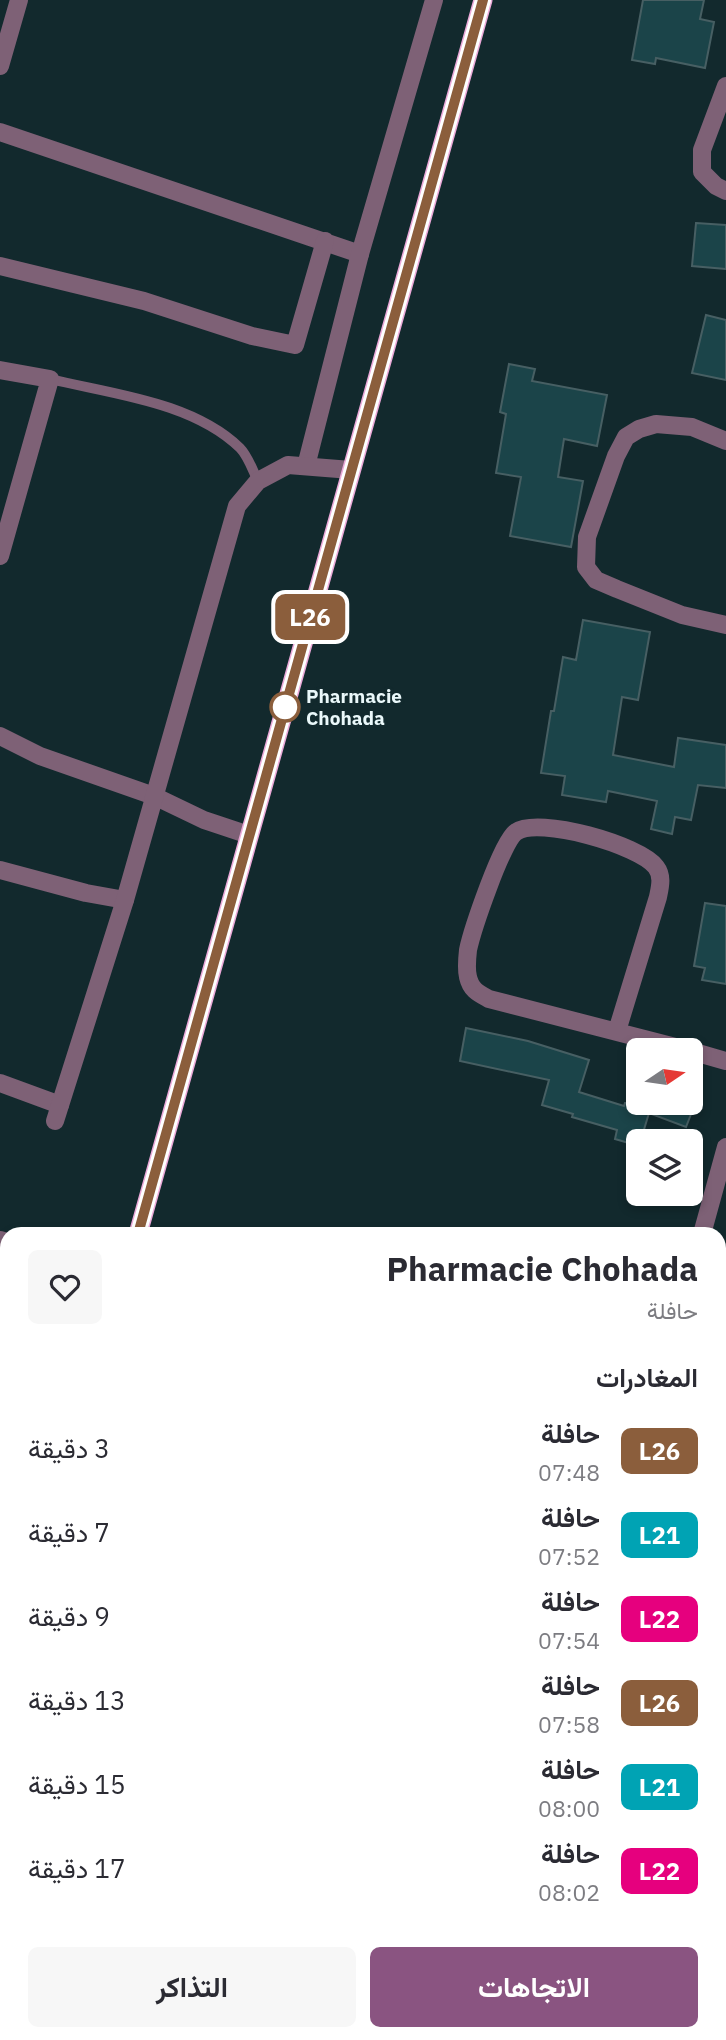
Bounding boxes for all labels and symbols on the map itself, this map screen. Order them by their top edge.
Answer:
line badge: L26 [270,594,350,640]
place label: Pharmacie Chohada [306,684,402,730]
marker: Pharmacie Chohada [270,692,300,722]
north arrow [626,1038,704,1115]

